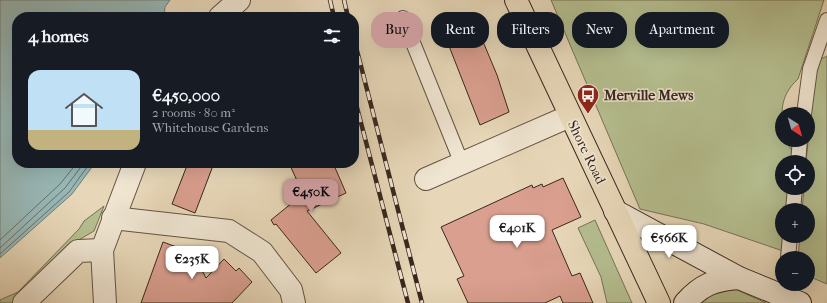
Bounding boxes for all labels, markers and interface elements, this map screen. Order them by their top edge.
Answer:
chip: Buy [371,12,423,48]
chip: Rent [431,12,489,48]
chip: Filters [497,12,564,48]
chip: New [572,12,627,48]
chip: Apartment [635,12,729,48]
icon: filters [321,25,343,47]
text: 4 homes [28,26,88,46]
bus stop icon: Merville Mews [575,82,601,115]
text: €450,000 [152,85,220,105]
icon: home [60,86,108,134]
place label: Merville Mews [603,87,694,104]
text: 2 rooms · 80 m² [152,105,235,120]
north arrow [775,107,815,147]
map controls [775,107,815,291]
street label: Shore Road [564,117,609,187]
text: Whitehouse Gardens [152,120,268,135]
button: locate [775,155,815,195]
pin: €450K [283,179,339,213]
text: €450K [292,184,330,199]
button: + [775,203,815,243]
pin: €401K [489,215,545,249]
text: €401K [499,220,535,235]
pin: €566K [641,225,697,259]
text: €566K [651,230,687,245]
pin: €235K [164,246,220,280]
text: €235K [175,251,209,266]
button: − [775,251,815,291]

